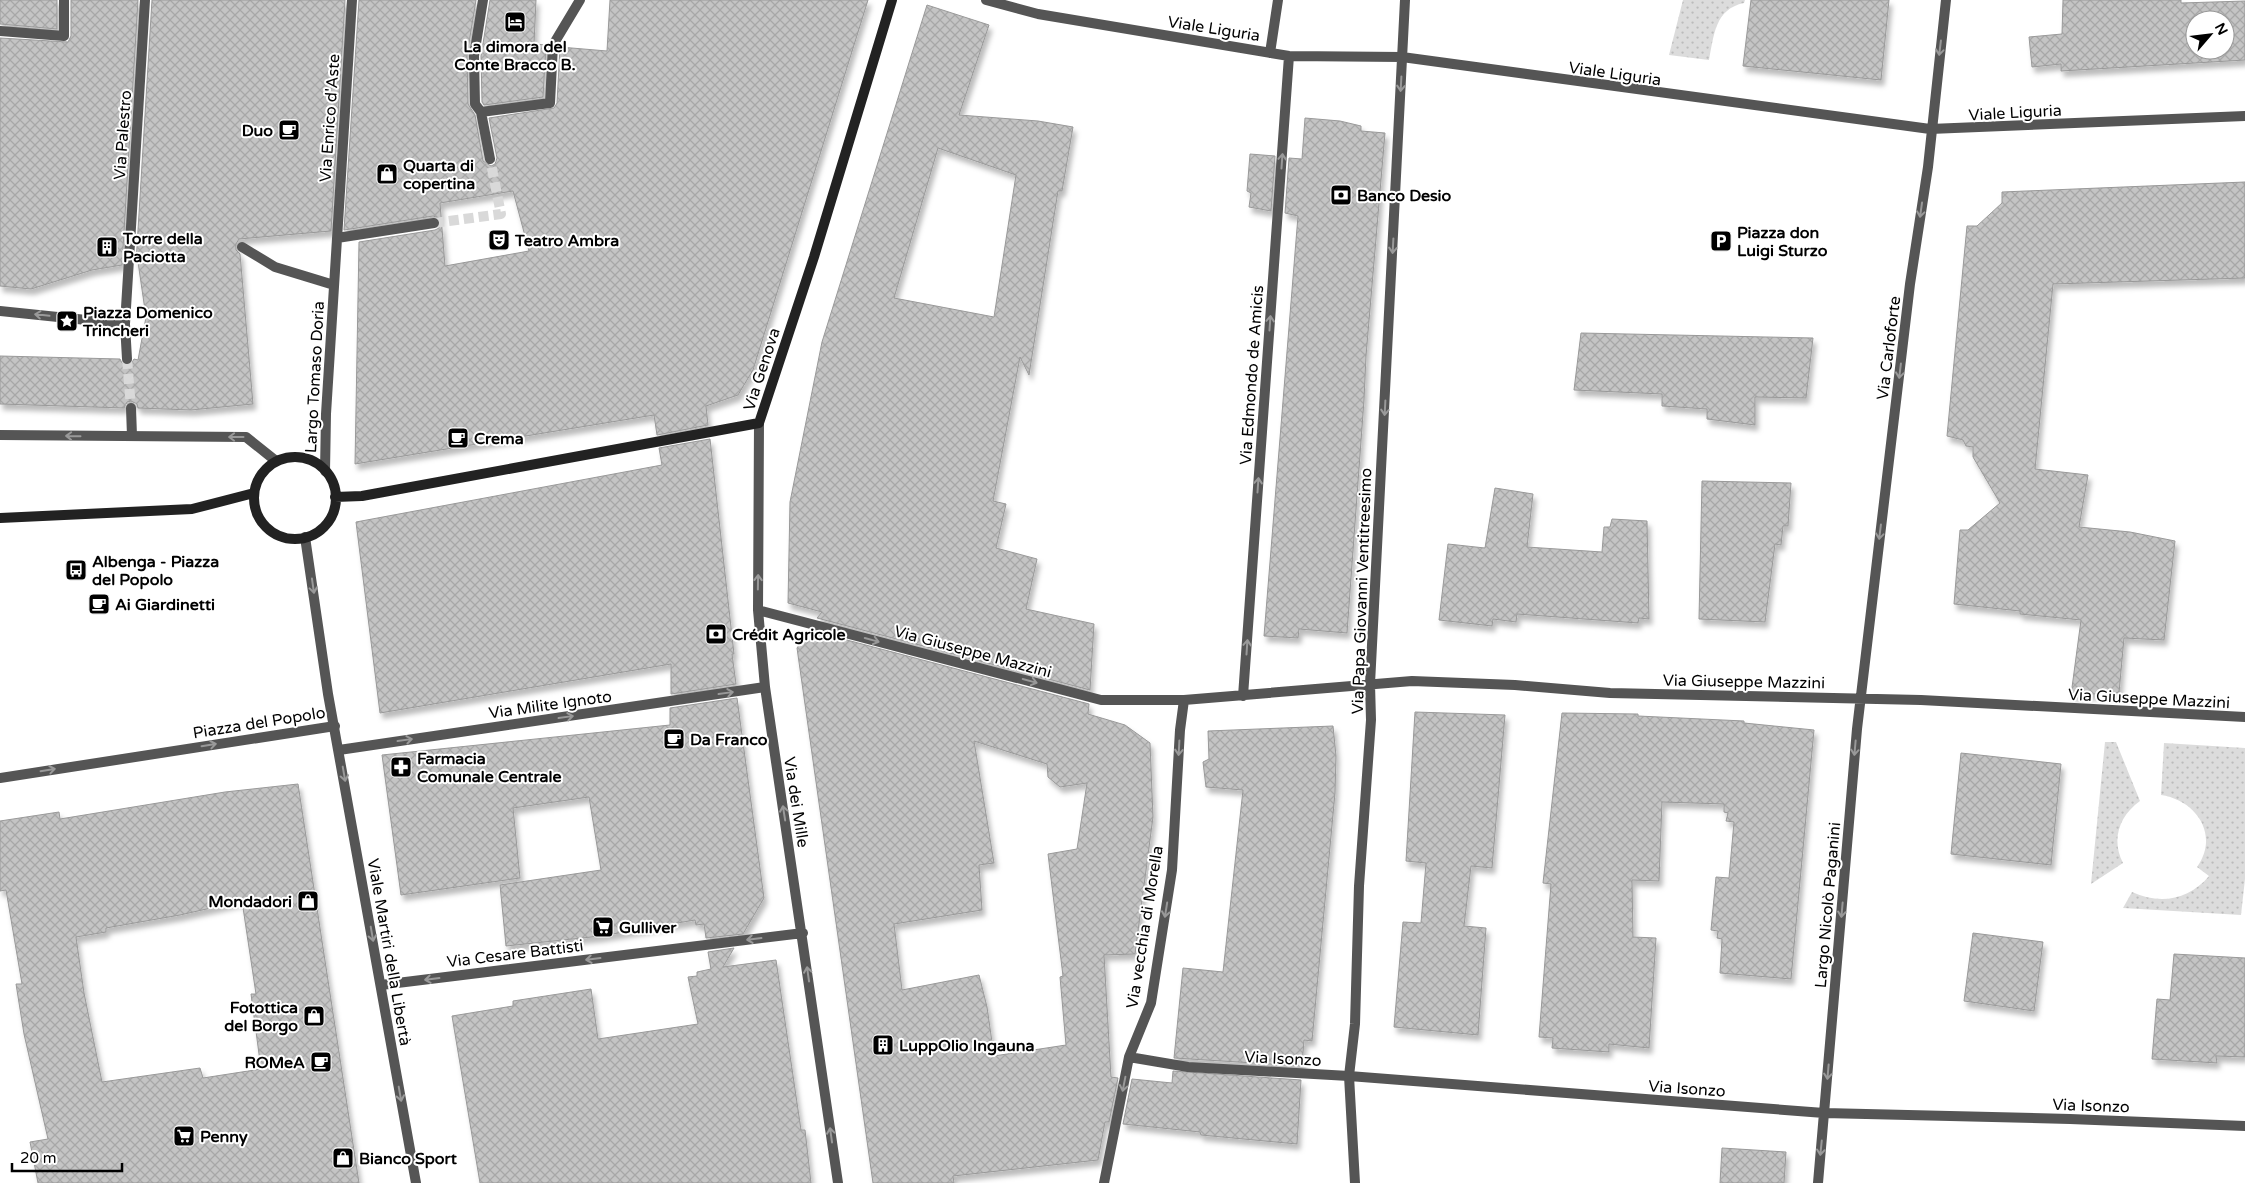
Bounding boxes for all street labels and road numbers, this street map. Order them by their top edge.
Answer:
street label: Viale Liguria [1166,12,1261,46]
street label: Via Enrico d'Aste [316,53,344,183]
street label: Viale Liguria [1567,58,1662,90]
street label: Via Palestro [110,90,136,181]
street label: Viale Liguria [1968,101,2062,125]
street label: Via Edmondo de Amicis [1236,284,1268,466]
street label: Via Carloforte [1873,295,1905,401]
street label: Largo Tomaso Doria [301,300,329,454]
street label: Via Genova [739,325,785,413]
street label: Via Papa Giovanni Ventitreesimo [1348,468,1376,715]
street label: Via Giuseppe Mazzini [892,621,1054,683]
street label: Via Giuseppe Mazzini [1663,671,1825,693]
street label: Via Giuseppe Mazzini [2067,685,2230,713]
street label: Via Milite Ignoto [487,686,613,724]
street label: Piazza del Popolo [192,703,327,743]
street label: Via dei Mille [779,755,813,849]
street label: Largo Nicolò Paganini [1811,821,1845,989]
street label: Via vecchia di Morella [1122,844,1168,1010]
street label: Viale Martiri della Libertà [363,857,415,1047]
street label: Via Cesare Battisti [446,936,585,972]
street label: Via Isonzo [1244,1047,1322,1071]
street label: Via Isonzo [1648,1076,1726,1102]
street label: Via Isonzo [2052,1095,2130,1117]

